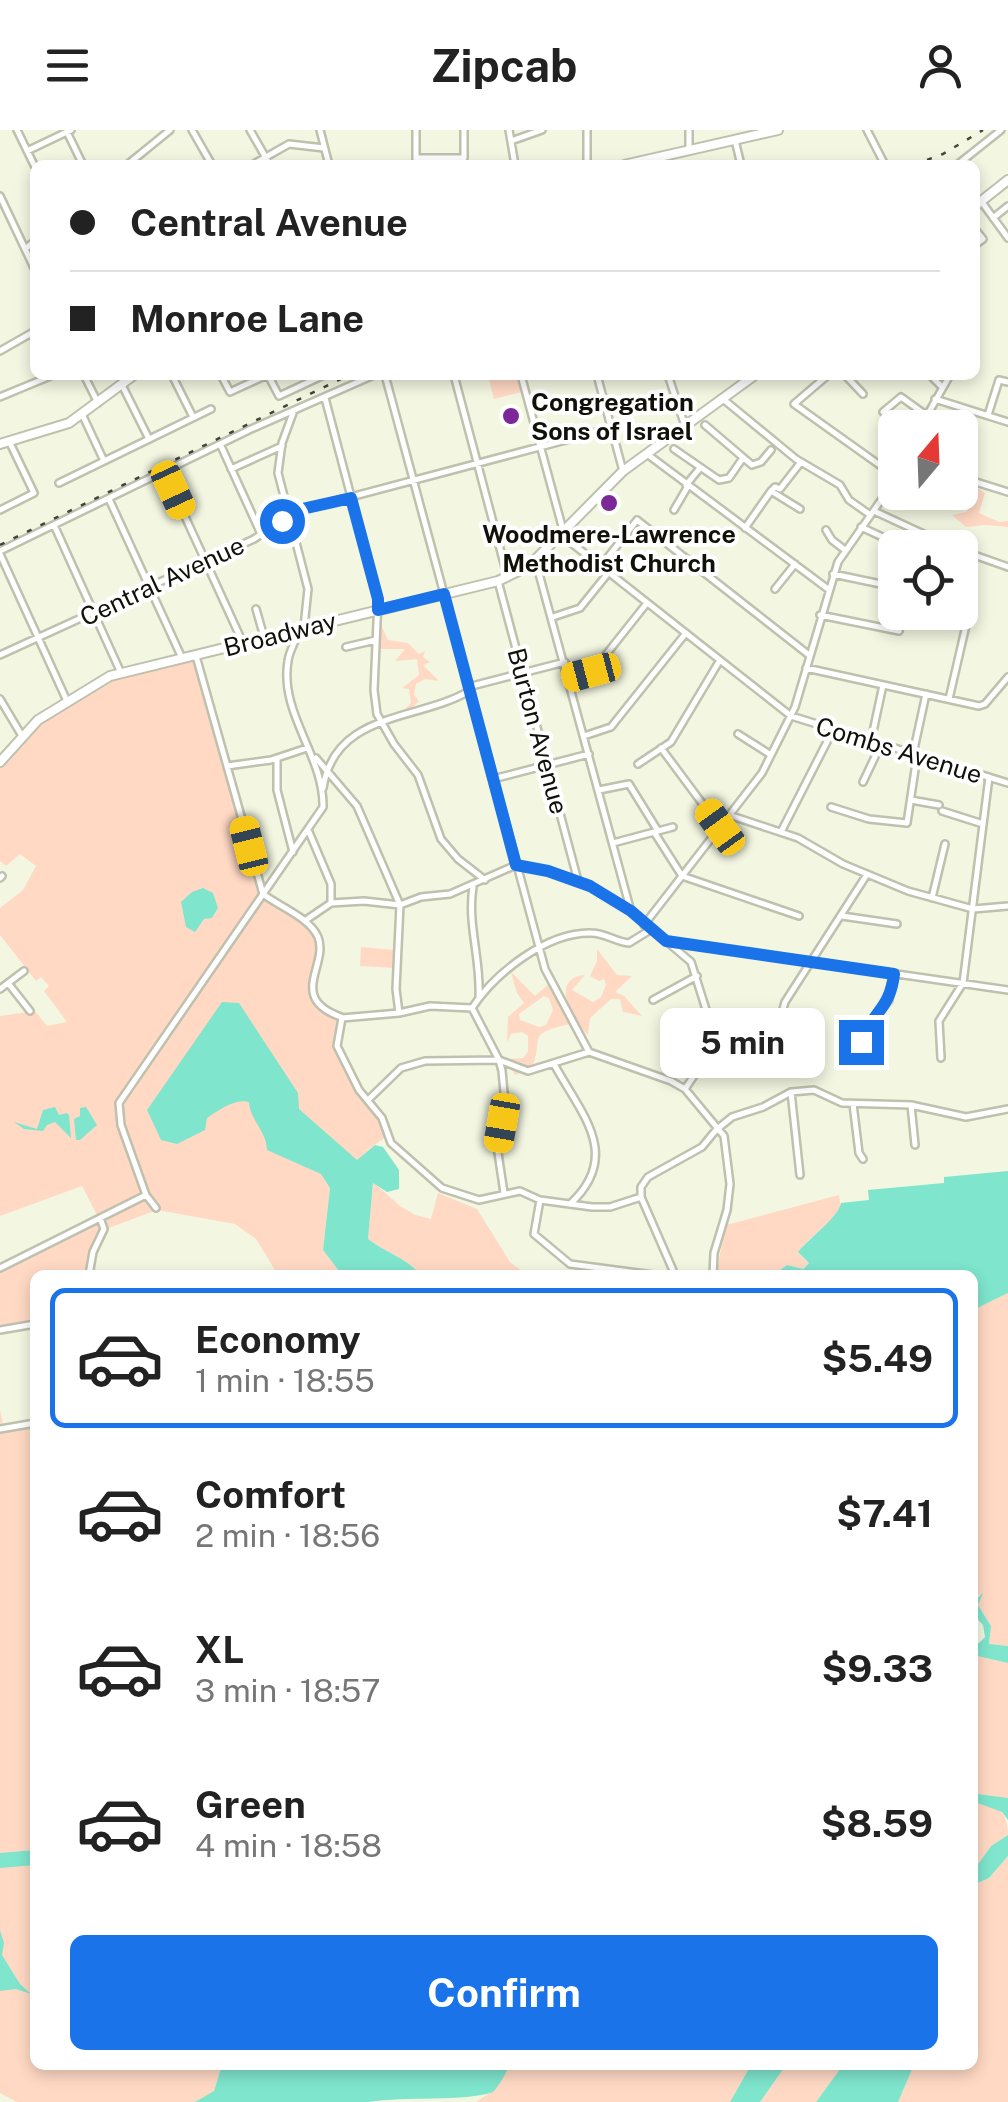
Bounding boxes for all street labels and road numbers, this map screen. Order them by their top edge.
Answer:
street label: Central Avenue [75,530,249,632]
street label: Broadway [221,606,339,662]
street label: Burton Avenue [501,645,575,817]
street label: Combs Avenue [812,710,986,790]

